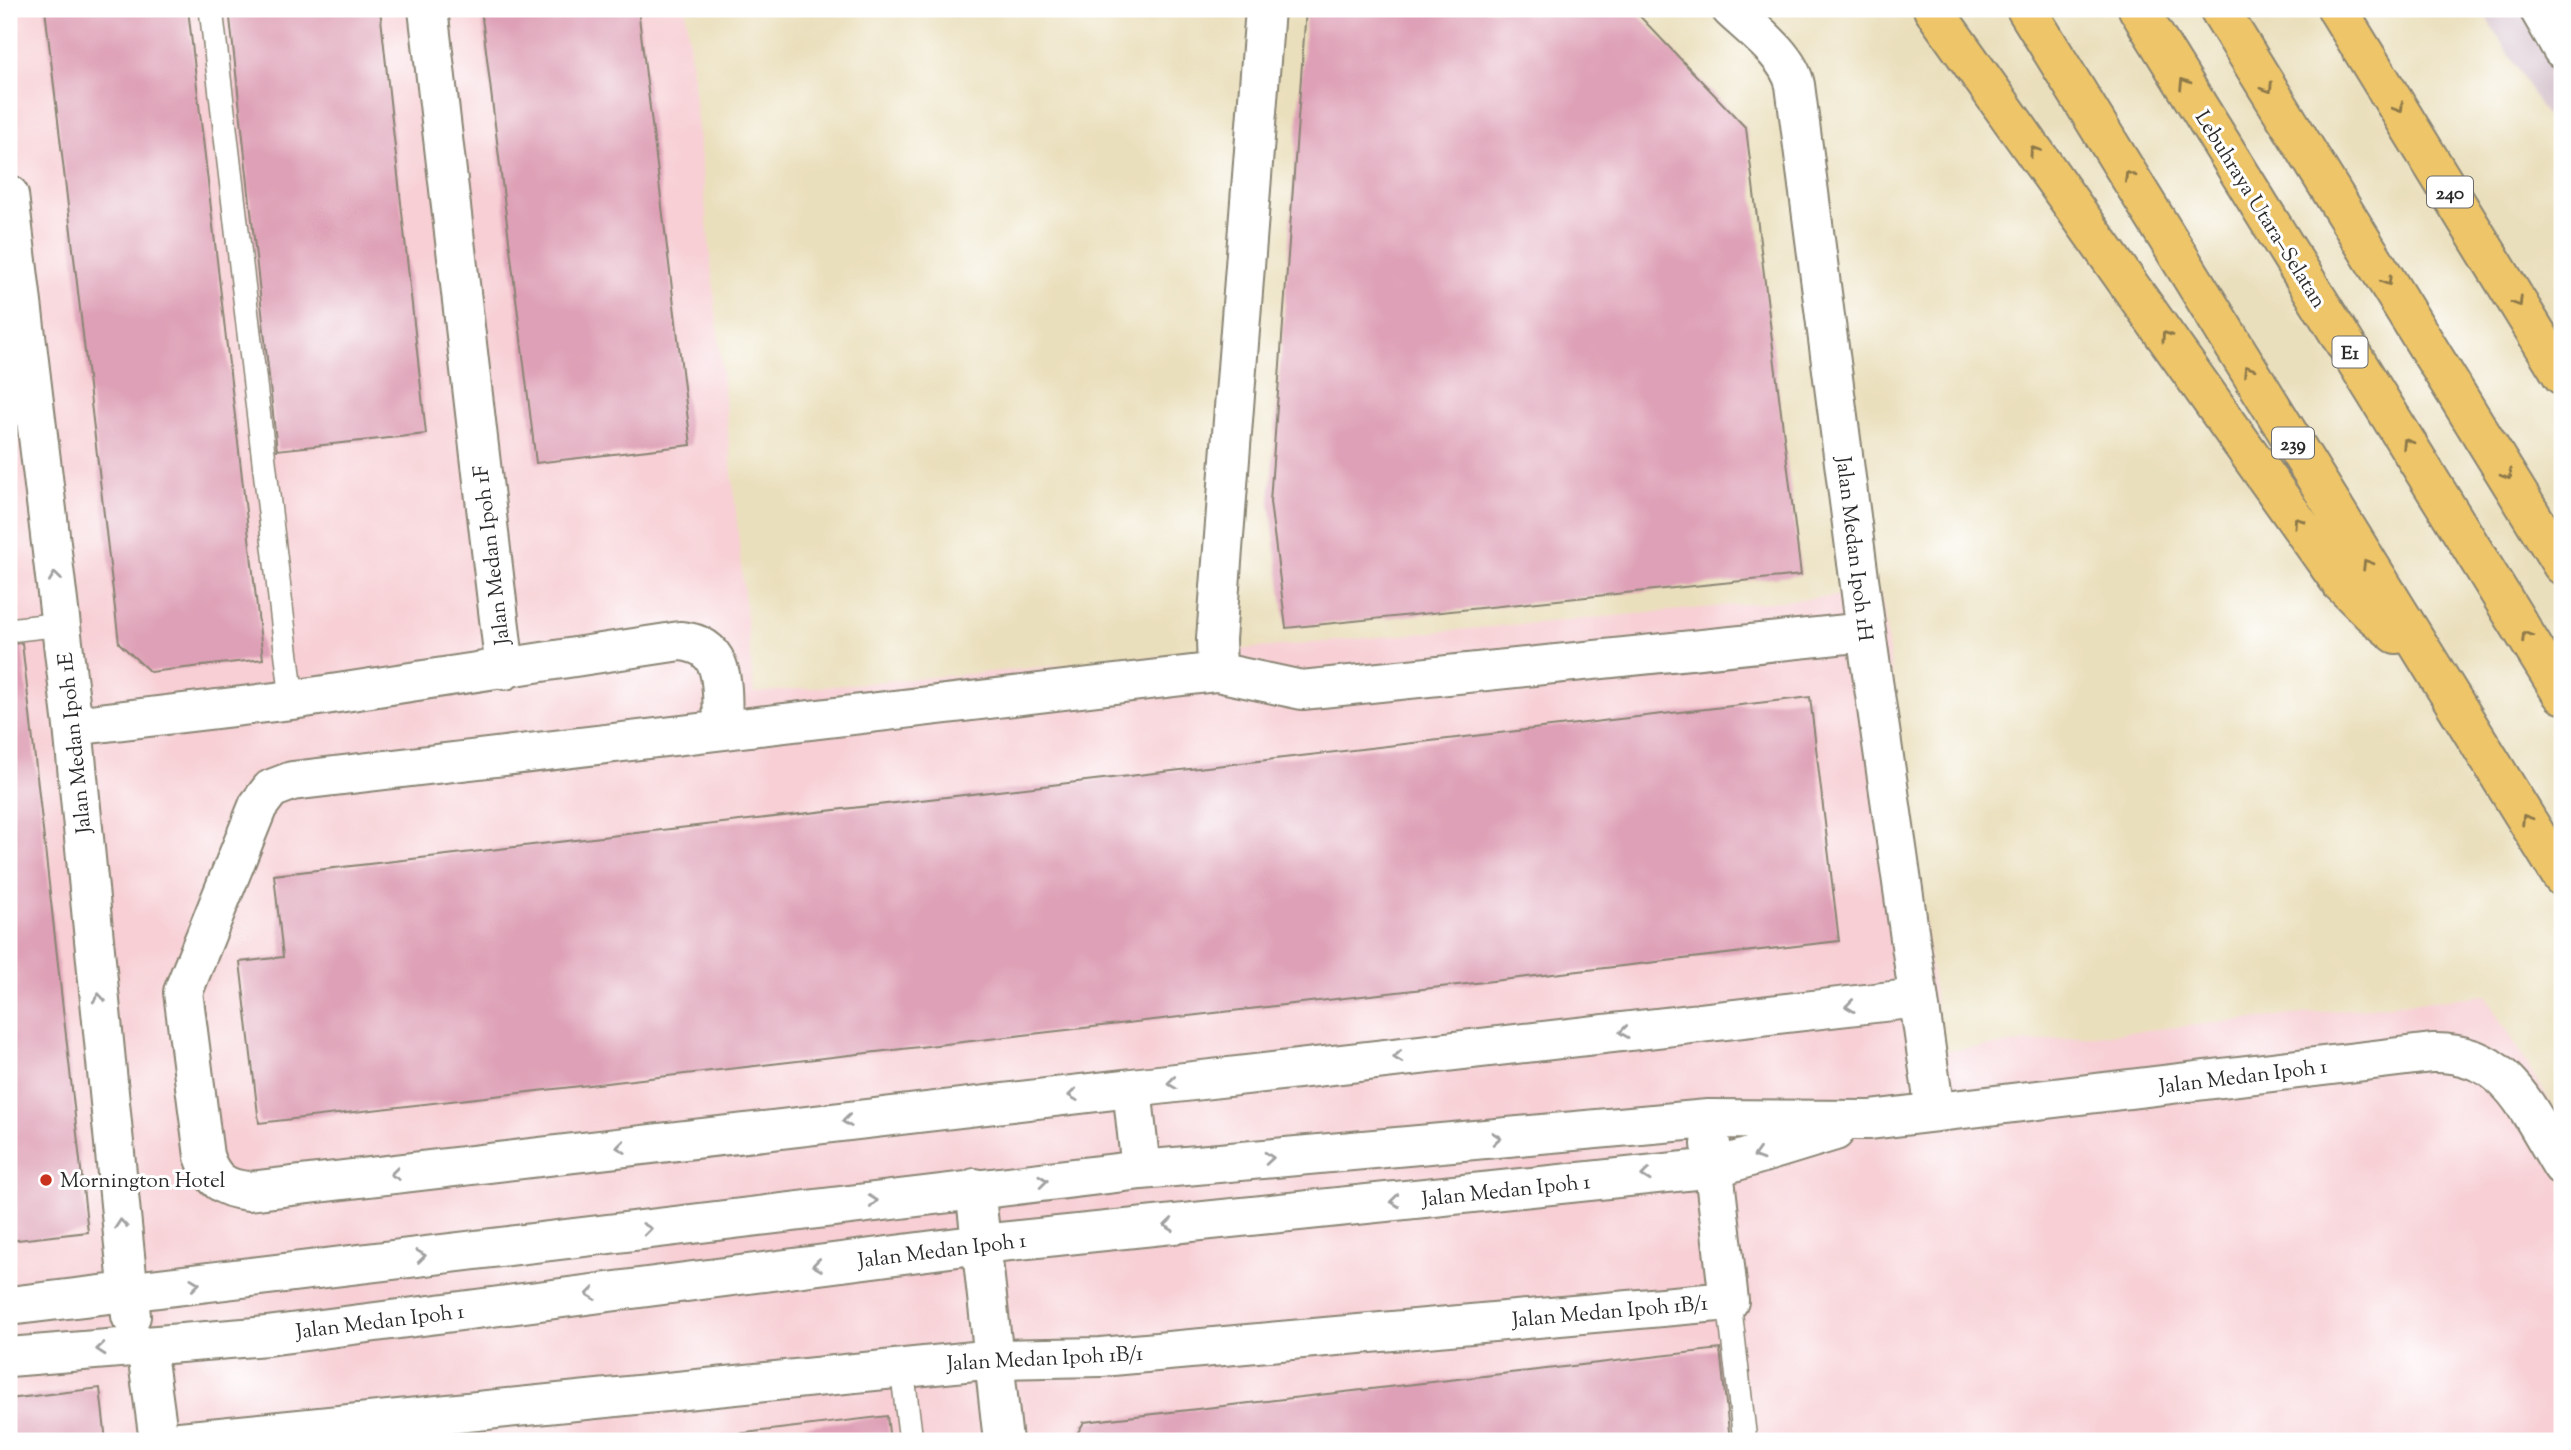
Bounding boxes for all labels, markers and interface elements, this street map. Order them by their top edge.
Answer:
one-way arrow [2179,78,2192,91]
one-way arrow [2259,80,2272,93]
one-way arrow [2390,101,2403,114]
street label: Lebuhraya Utara–Selatan [2186,105,2332,315]
one-way arrow [2030,146,2042,159]
one-way arrow [2124,171,2137,184]
road number: 240 [2427,176,2473,208]
one-way arrow [2379,274,2392,287]
one-way arrow [2509,295,2522,308]
one-way arrow [2162,331,2174,344]
road number: E1 [2332,336,2368,368]
one-way arrow [2243,364,2256,377]
road number: 239 [2272,428,2314,458]
one-way arrow [2402,438,2415,451]
street label: Jalan Medan Ipoh 1H [1827,454,1879,644]
street label: Jalan Medan Ipoh 1F [467,463,519,647]
one-way arrow [2498,467,2511,480]
one-way arrow [2294,517,2306,530]
one-way arrow [2363,558,2376,571]
one-way arrow [48,571,63,582]
one-way arrow [2522,631,2535,644]
street label: Jalan Medan Ipoh 1E [52,650,101,836]
one-way arrow [2522,814,2535,827]
one-way arrow [92,992,107,1004]
one-way arrow [1844,998,1856,1013]
one-way arrow [1618,1024,1630,1039]
one-way arrow [1392,1050,1404,1065]
street label: Jalan Medan Ipoh 1 [2156,1053,2329,1103]
one-way arrow [1166,1076,1178,1091]
one-way arrow [1067,1087,1078,1102]
one-way arrow [841,1113,852,1128]
one-way arrow [1490,1131,1501,1146]
one-way arrow [615,1140,627,1155]
one-way arrow [1753,1146,1765,1161]
one-way arrow [1264,1151,1275,1166]
one-way arrow [389,1166,401,1181]
place label: Mornington Hotel [60,1167,226,1197]
street label: Jalan Medan Ipoh 1 [1419,1168,1592,1216]
one-way arrow [1640,1168,1652,1183]
marker: Mornington Hotel [38,1172,54,1188]
one-way arrow [1037,1173,1048,1188]
one-way arrow [867,1193,879,1208]
one-way arrow [1390,1194,1401,1209]
one-way arrow [1163,1217,1175,1232]
one-way arrow [114,1218,129,1229]
one-way arrow [641,1221,653,1236]
street label: Jalan Medan Ipoh 1 [855,1227,1028,1277]
one-way arrow [415,1249,427,1264]
one-way arrow [811,1258,822,1273]
one-way arrow [189,1276,201,1291]
one-way arrow [585,1287,597,1302]
street label: Jalan Medan Ipoh 1B/1 [1510,1289,1709,1337]
street label: Jalan Medan Ipoh 1 [293,1298,466,1348]
street label: Jalan Medan Ipoh 1B/1 [945,1340,1144,1380]
one-way arrow [95,1341,106,1356]

